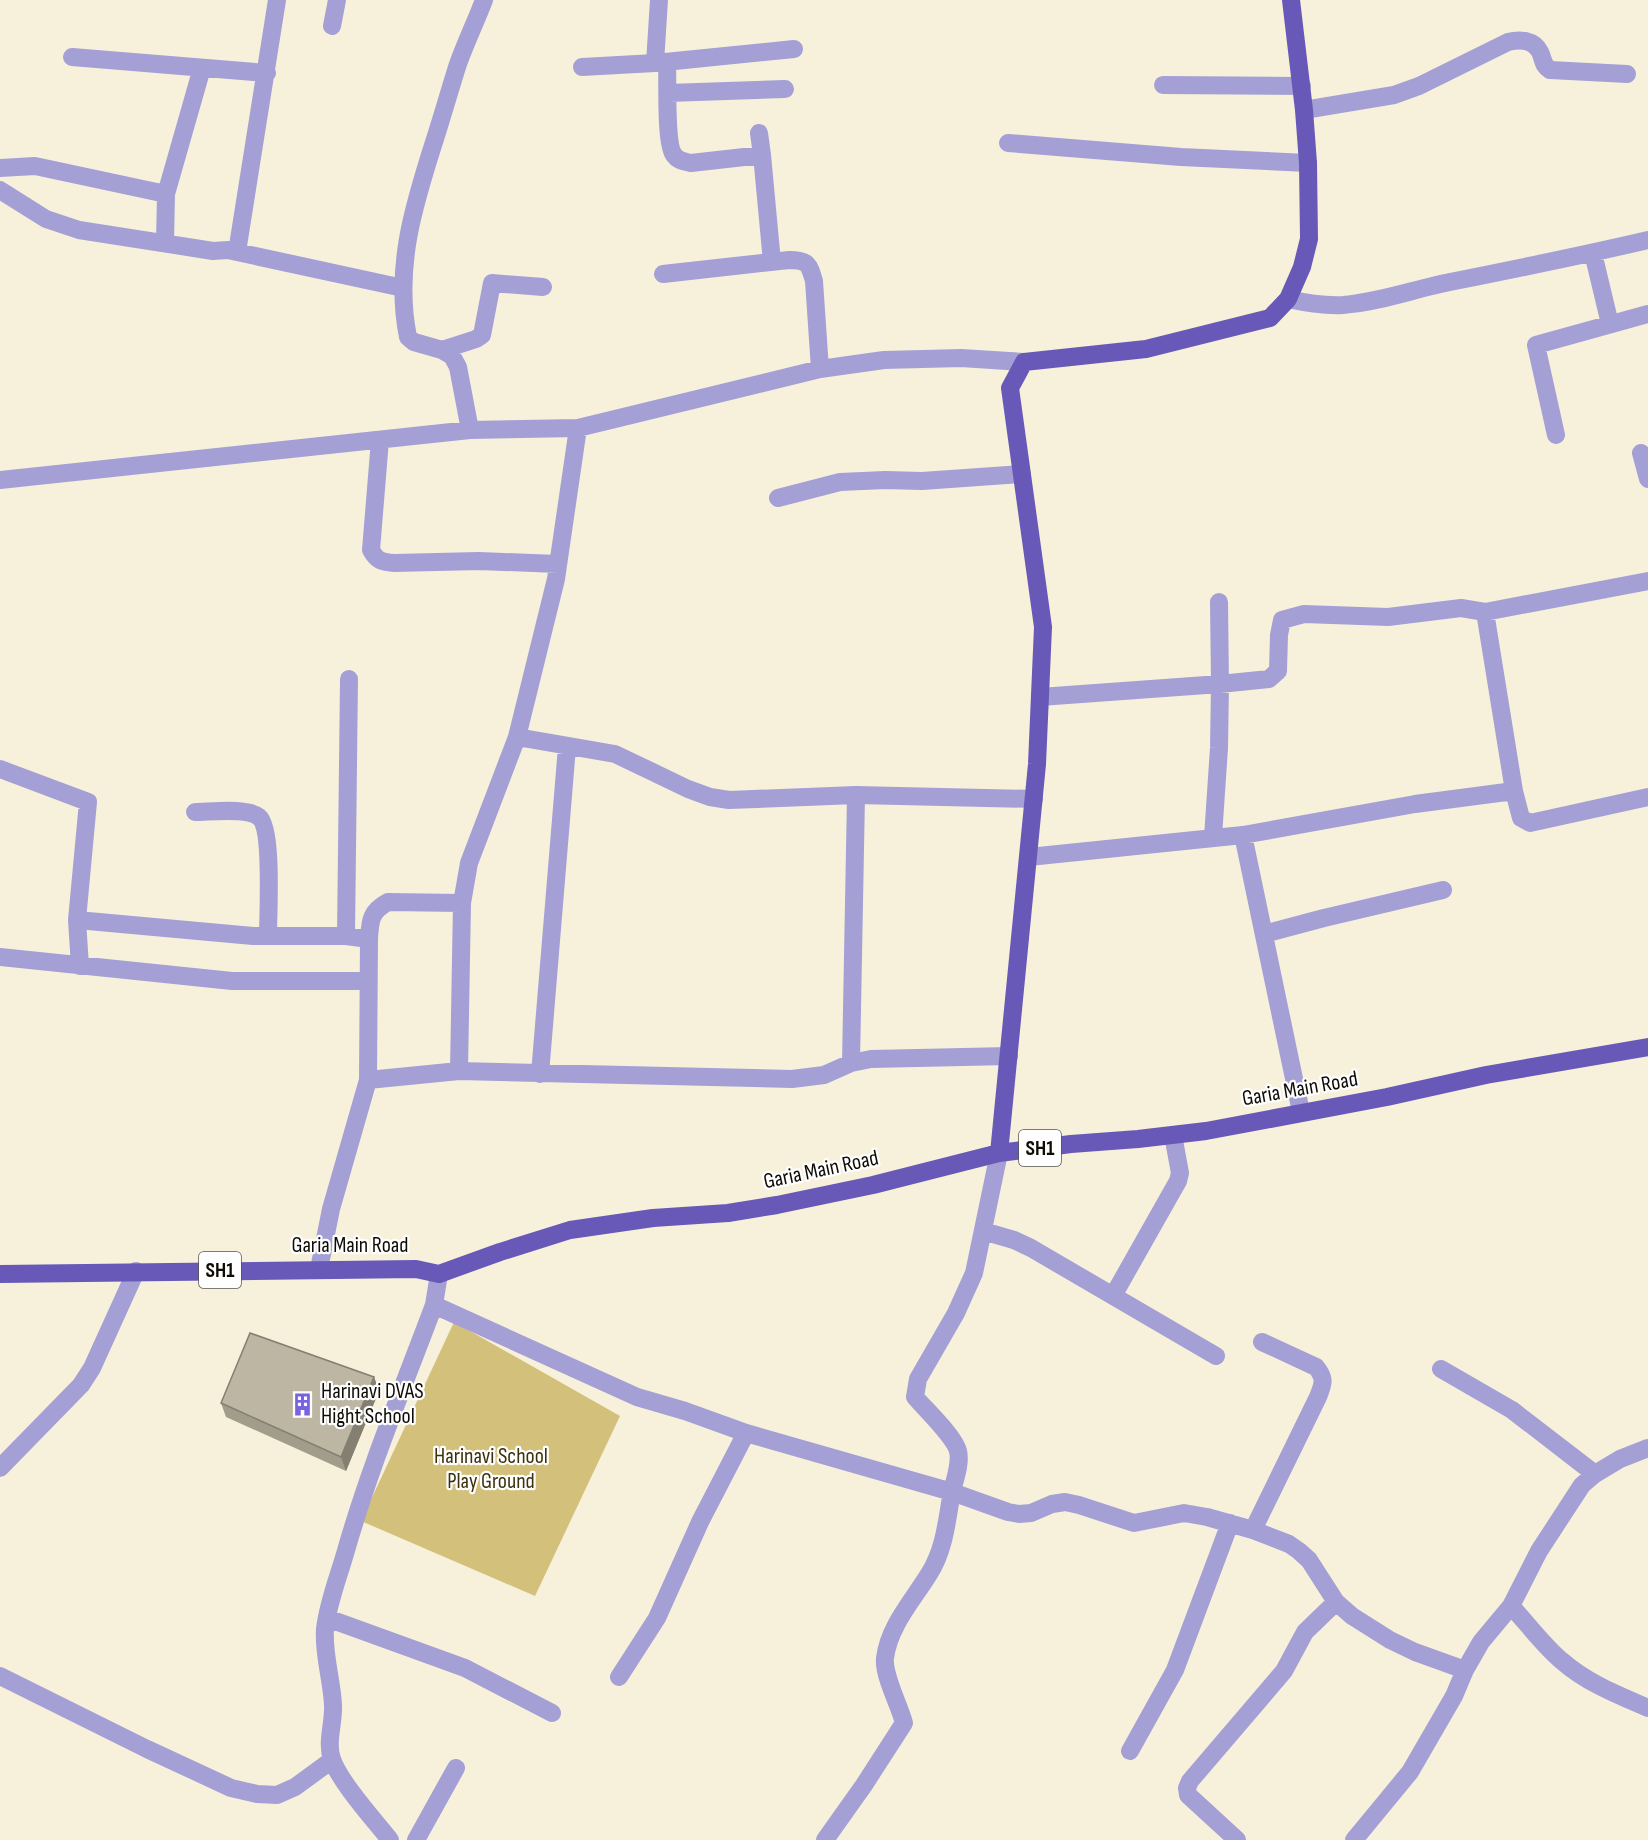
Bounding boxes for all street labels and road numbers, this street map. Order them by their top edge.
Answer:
street label: Garia Main Road [1240,1066,1360,1112]
road number: SH1 [1019,1130,1061,1166]
street label: Garia Main Road [761,1145,881,1195]
street label: Garia Main Road [292,1232,408,1259]
road number: SH1 [199,1252,241,1288]

